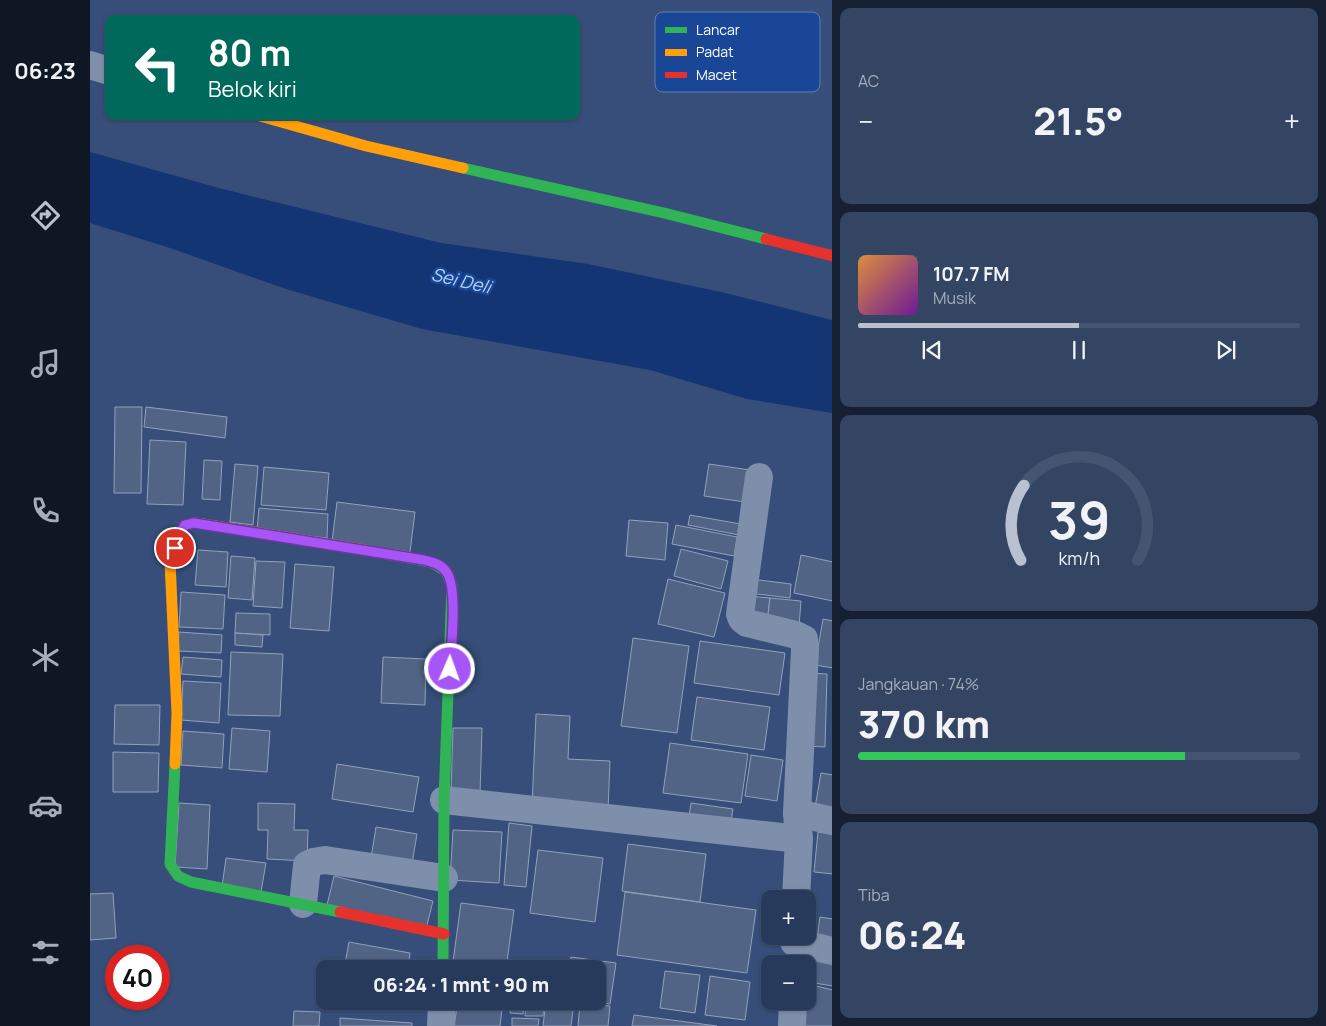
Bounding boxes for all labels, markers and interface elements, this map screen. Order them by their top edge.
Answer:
legend [655,12,820,92]
text: Lancar [696,20,740,39]
text: 80 m [208,29,291,77]
icon: left [125,35,190,100]
text: Padat [696,42,734,61]
text: 06:23 [14,56,76,86]
text: Macet [696,65,737,84]
text: AC [858,70,879,92]
text: Belok kiri [208,74,297,104]
text: 21.5° [1033,94,1124,146]
text: − [858,102,873,140]
text: + [1284,102,1300,140]
icon: directions [28,198,63,233]
text: 107.7 FM [933,261,1010,287]
water label: Sei Deli [429,262,496,299]
text: Musik [933,287,976,309]
icon: previous [918,336,946,364]
icon: pause [1065,336,1093,364]
icon: next [1212,336,1240,364]
icon: music [28,346,63,381]
text: 39 [1048,484,1110,555]
icon: phone [28,493,63,528]
pin [154,527,196,569]
icon: arrive [161,534,189,562]
text: km/h [1058,546,1100,570]
icon: climate [28,640,63,675]
position arrow [423,642,475,694]
text: Jangkauan · 74% [858,673,979,695]
text: 370 km [858,697,990,749]
icon: car [28,788,63,823]
text: Tiba [858,884,890,906]
map controls [761,890,816,1010]
button: + [761,890,816,945]
text: 06:24 [858,908,966,960]
icon: filters [28,935,63,970]
speed limit sign: 40 [105,945,170,1010]
button: − [761,955,816,1010]
text: 06:24 · 1 mnt · 90 m [373,972,549,998]

